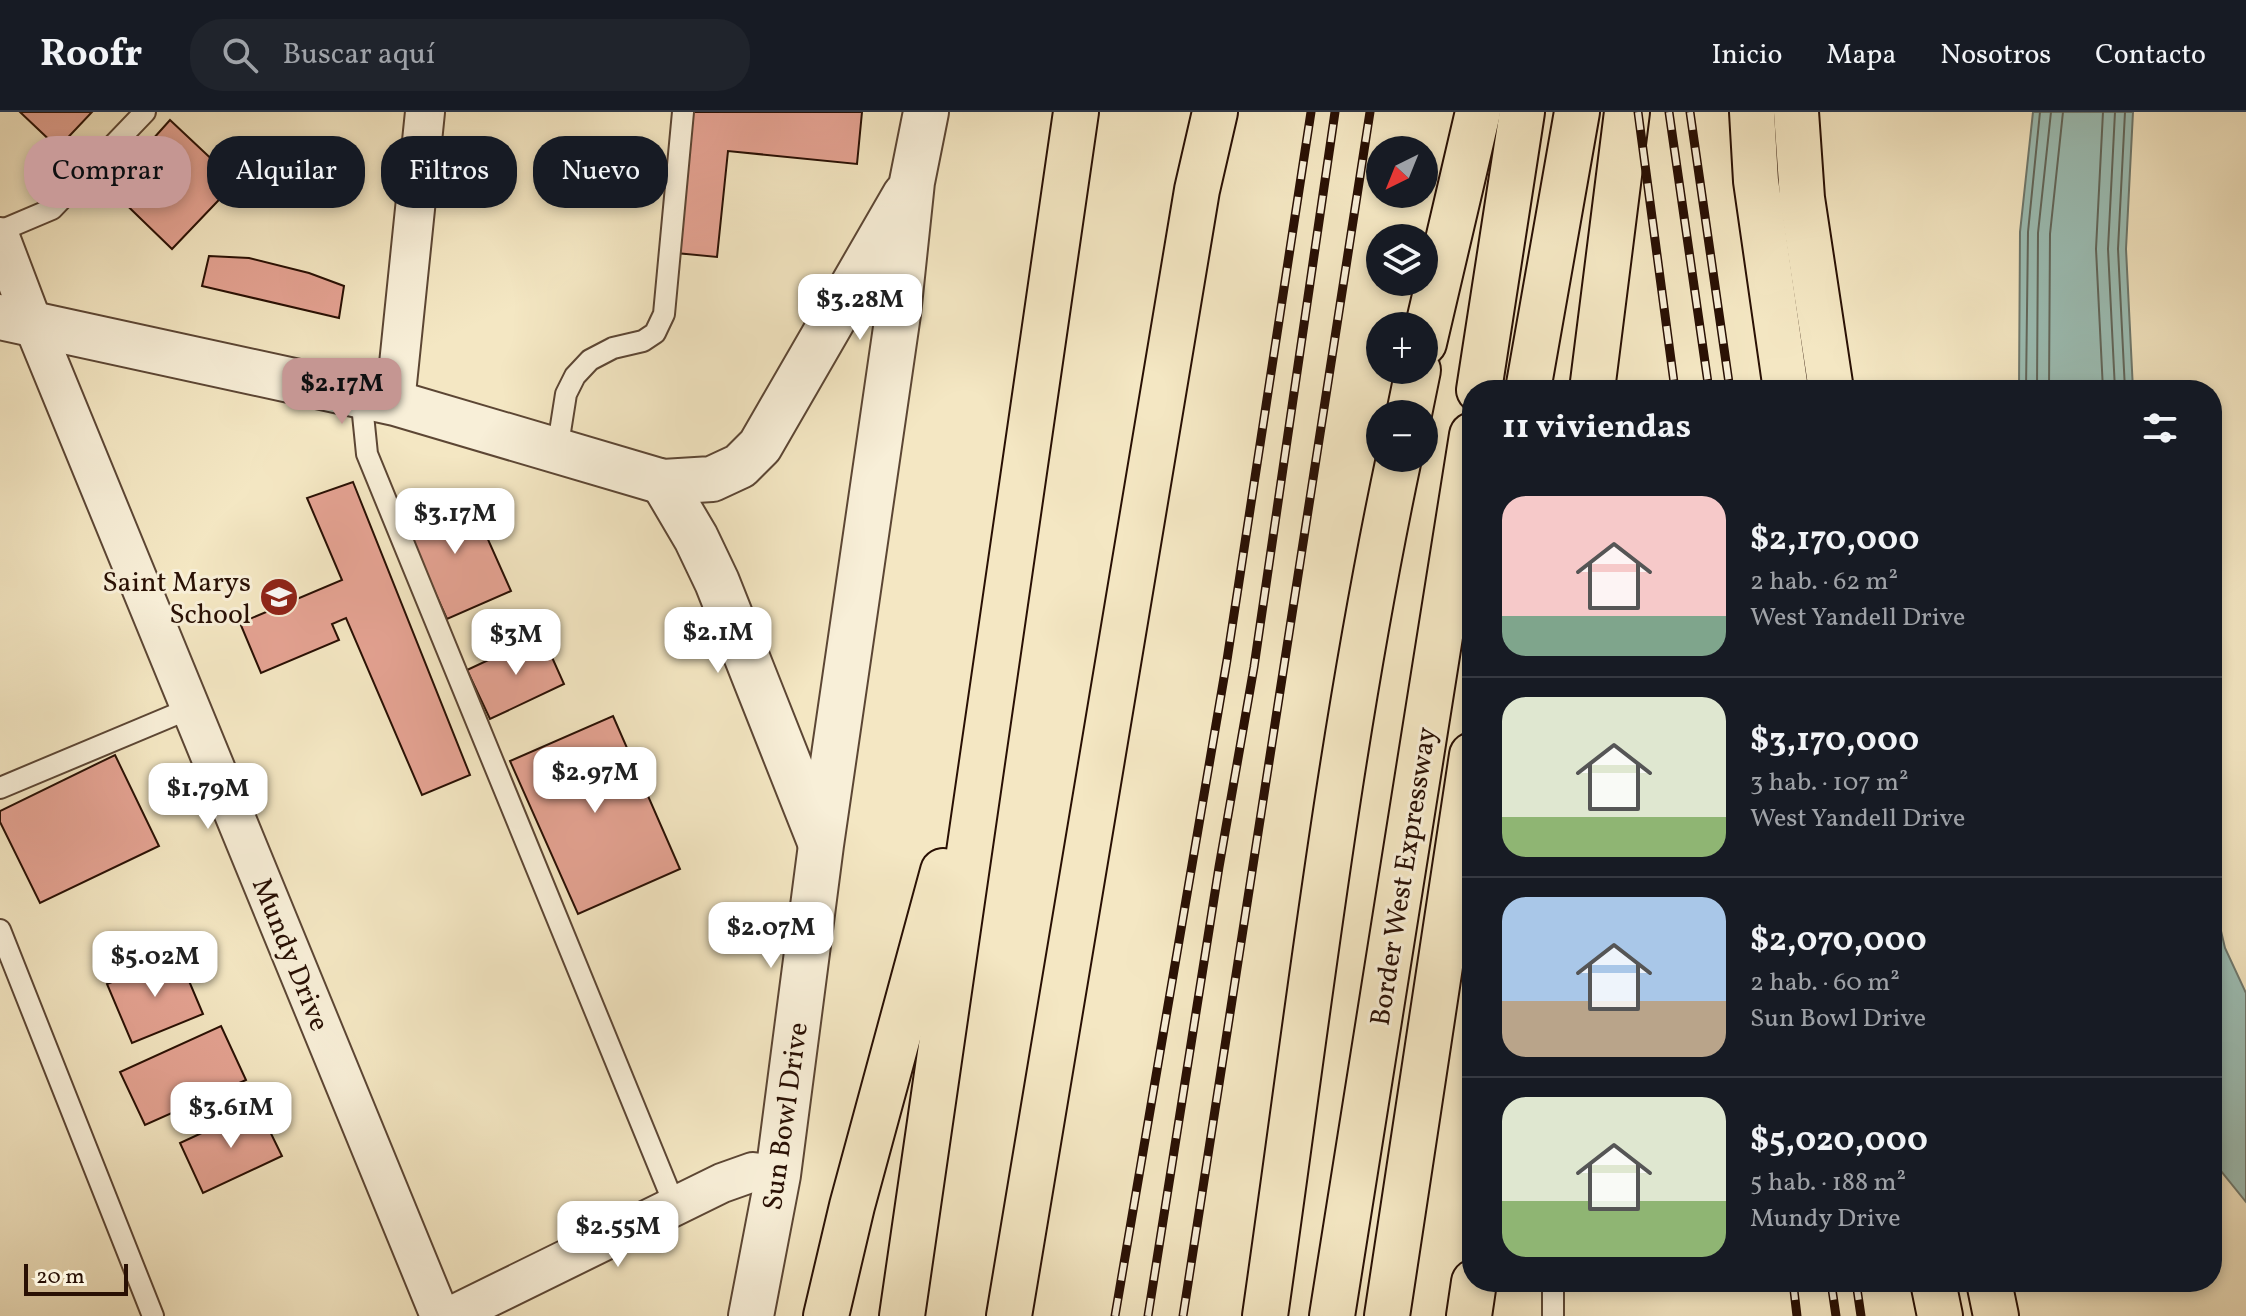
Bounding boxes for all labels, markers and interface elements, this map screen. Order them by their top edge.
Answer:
search box [190,19,750,91]
text: Roofr [40,29,142,82]
icon: search [218,33,262,77]
text: Buscar aquí [282,34,435,76]
text: Inicio [1711,36,1782,75]
text: Mapa [1826,36,1896,75]
text: Nosotros [1940,36,2051,75]
text: Contacto [2095,36,2206,75]
chip: Comprar [24,136,191,208]
chip: Alquilar [207,136,365,208]
chip: Filtros [381,136,517,208]
chip: Nuevo [533,136,668,208]
north arrow [1366,136,1438,208]
map controls [1366,136,1438,472]
button: layers [1366,224,1438,296]
pin: $3.28M [795,274,925,342]
text: $3.28M [816,282,904,318]
button: + [1366,312,1438,384]
pin: $2.17M [277,358,407,426]
text: $2.17M [300,366,384,402]
button: − [1366,400,1438,472]
text: 11 viviendas [1502,405,1691,452]
icon: filters [2138,406,2182,450]
pin: $3.17M [390,488,520,556]
text: $3.17M [413,496,497,532]
text: $2,170,000 [1750,517,1919,564]
icon: home [1566,528,1662,624]
place label: Saint Marys School [102,564,251,635]
text: 2 hab. · 62 m² [1750,564,1898,600]
school or university icon: Saint Marys School [258,576,300,618]
text: West Yandell Drive [1750,600,1965,636]
pin: $2.1M [662,607,774,675]
pin: $3M [477,609,555,677]
text: $2.1M [683,615,753,651]
text: $3M [490,617,542,653]
text: $3,170,000 [1750,718,1919,765]
street label: Border West Expressway [1362,724,1447,1029]
icon: home [1566,729,1662,825]
pin: $2.97M [530,747,660,815]
text: $2.97M [551,755,639,791]
pin: $1.79M [143,763,273,831]
text: 3 hab. · 107 m² [1750,765,1909,801]
text: $1.79M [167,771,249,807]
text: West Yandell Drive [1750,801,1965,837]
street label: Mundy Drive [241,872,338,1037]
pin: $2.07M [706,902,836,970]
text: $2.07M [727,910,815,946]
text: $2,070,000 [1750,918,1927,965]
icon: home [1566,929,1662,1025]
pin: $5.02M [90,931,220,999]
text: $5.02M [110,939,200,975]
text: 2 hab. · 60 m² [1750,965,1900,1001]
text: Sun Bowl Drive [1750,1001,1926,1037]
street label: Sun Bowl Drive [754,1020,819,1213]
pin: $3.61M [166,1082,296,1150]
text: $3.61M [189,1090,274,1126]
text: $5,020,000 [1750,1118,1928,1165]
icon: home [1566,1129,1662,1225]
text: 5 hab. · 188 m² [1750,1165,1906,1201]
pin: $2.55M [553,1201,683,1269]
text: Mundy Drive [1750,1201,1901,1237]
text: $2.55M [575,1209,661,1245]
scale bar [24,1260,128,1296]
text: 20 m [36,1262,85,1293]

